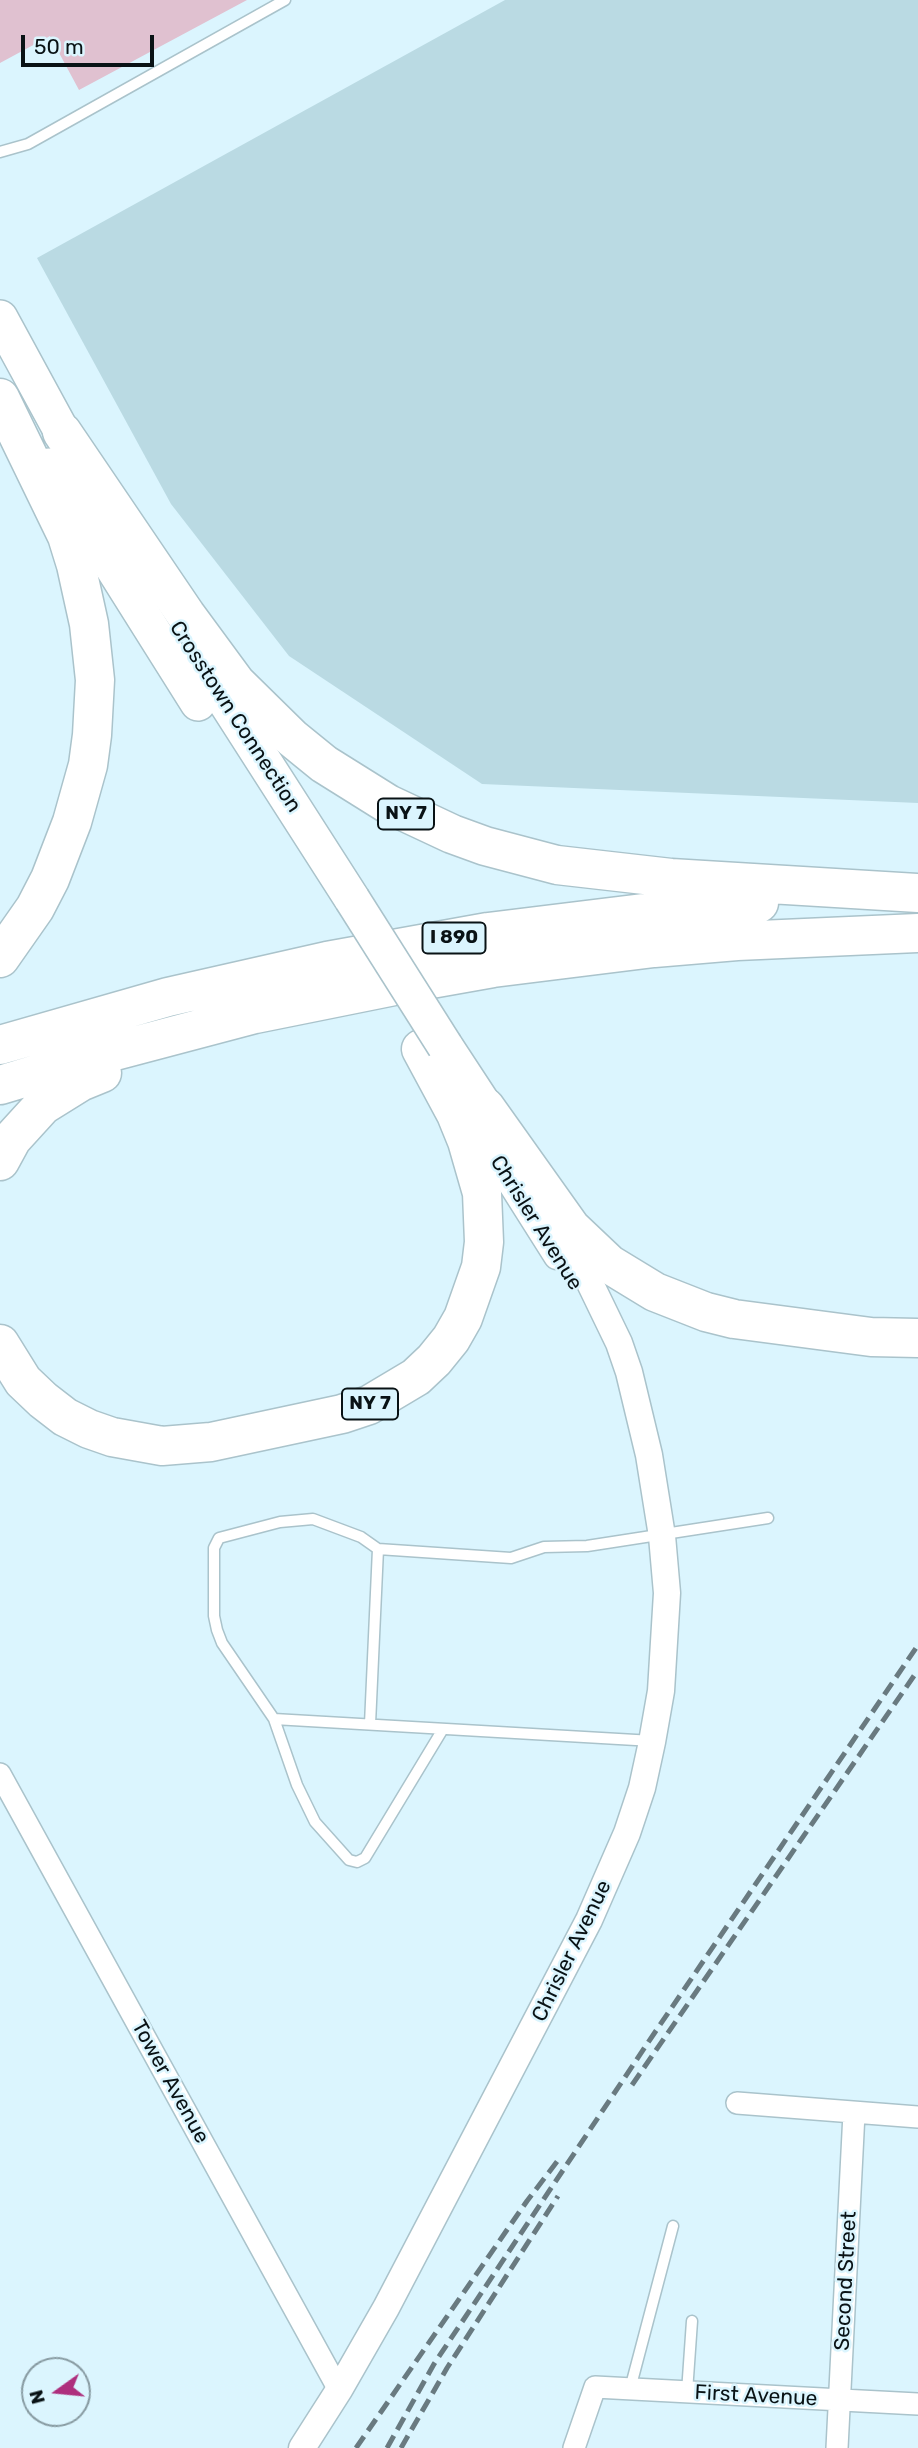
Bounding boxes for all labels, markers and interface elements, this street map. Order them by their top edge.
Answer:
scale bar [24,21,158,65]
text: 50 m [34,34,84,59]
street label: Crosstown Connection [164,617,306,817]
road number: NY 7 [378,799,434,830]
road number: I 890 [422,922,486,954]
street label: Chrisler Avenue [484,1151,588,1295]
road number: NY 7 [342,1388,398,1420]
street label: Chrisler Avenue [527,1876,617,2026]
street label: Tower Avenue [126,2016,214,2148]
street label: Second Street [830,2211,862,2351]
north arrow [21,2357,91,2427]
street label: First Avenue [694,2380,818,2412]
text: N [24,2387,50,2407]

